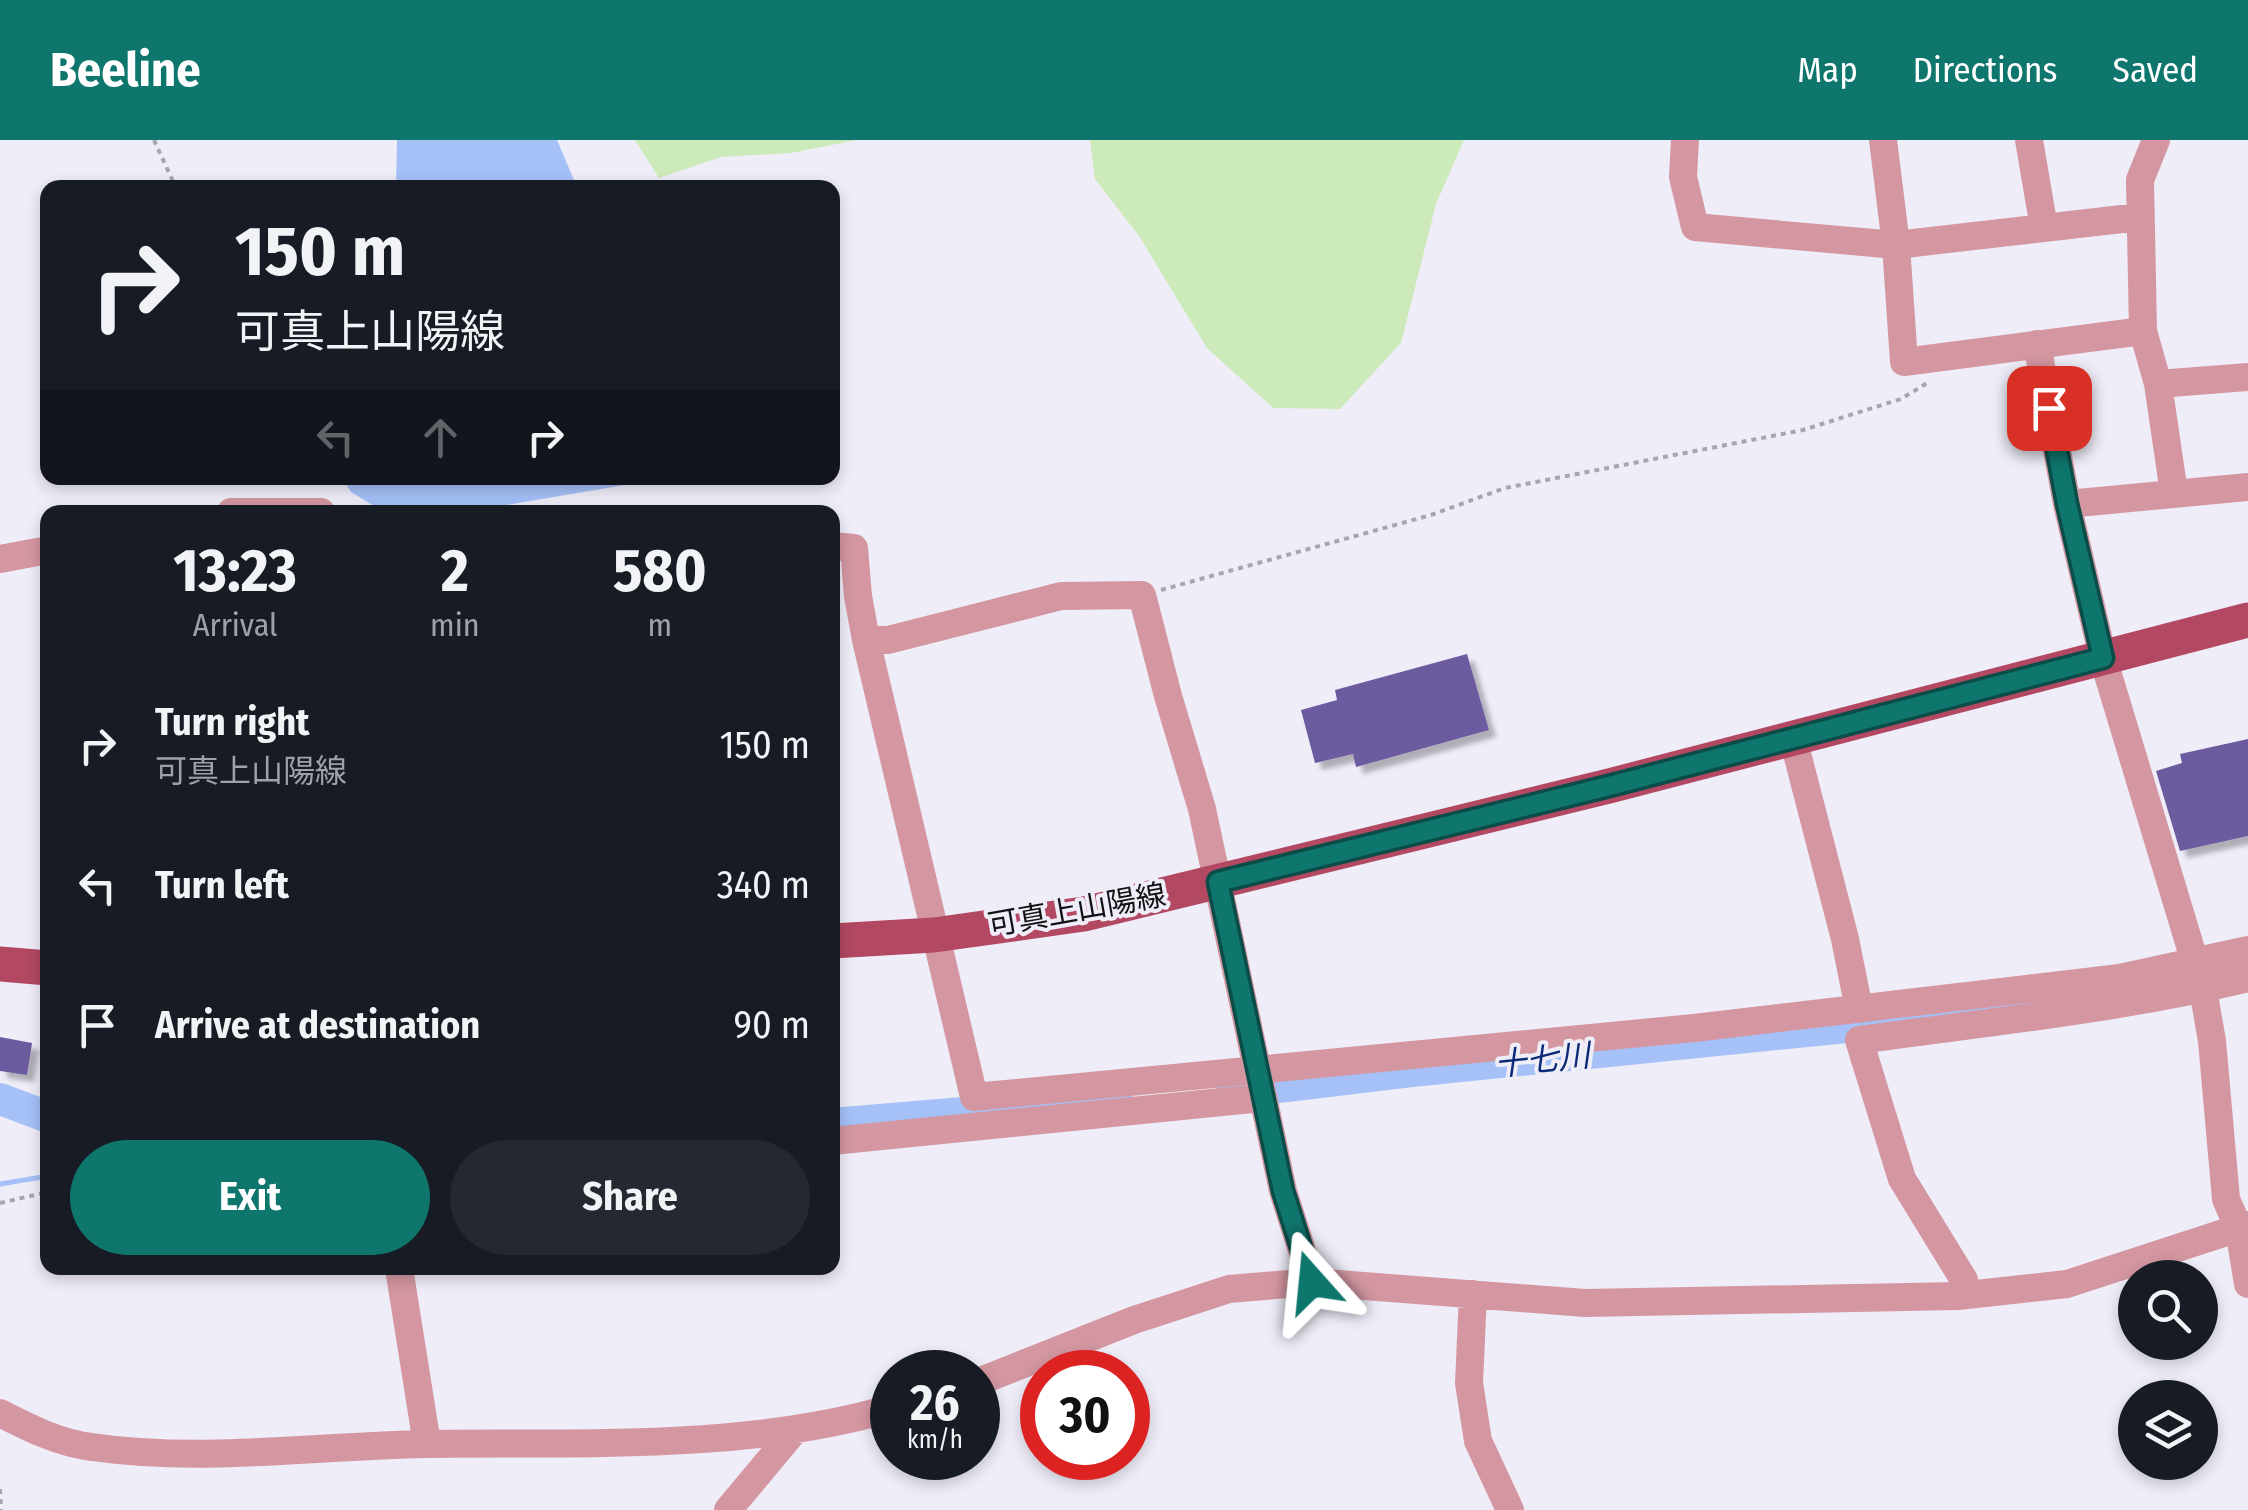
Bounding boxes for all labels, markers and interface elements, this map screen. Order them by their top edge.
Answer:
text: Beeline [50,41,201,99]
text: Map [1797,49,1858,91]
text: Directions [1913,49,2058,91]
text: Saved [2113,49,2198,91]
text: 150 m [235,210,405,294]
icon: right [70,220,200,350]
text: 可真上山陽線 [235,305,505,359]
pin [2007,366,2092,451]
icon: arrive [2022,381,2077,436]
icon: left [308,410,363,465]
icon: ahead [413,410,468,465]
icon: right [518,410,573,465]
text: 13:23 [173,535,297,607]
text: 2 [441,535,469,607]
text: 580 [613,535,707,607]
text: Arrival [193,606,277,644]
text: min [430,606,480,644]
text: m [648,606,672,644]
text: Turn right [155,699,309,745]
icon: right [70,718,125,773]
text: 150 m [720,722,810,768]
text: 可真上山陽線 [155,752,347,790]
icon: left [70,858,125,913]
text: Turn left [155,862,289,908]
text: 340 m [717,862,810,908]
street label: 可真上山陽線 [985,877,1169,943]
icon: arrive [70,998,125,1053]
text: Arrive at destination [155,1002,480,1048]
text: 90 m [734,1002,810,1048]
water label: 十七川 [1492,1036,1595,1084]
button: Exit [70,1140,430,1255]
button: Share [450,1140,810,1255]
position arrow [1260,1230,1364,1334]
map controls [2118,1260,2218,1480]
button: search [2118,1260,2218,1360]
speed limit sign: 30 [1020,1350,1150,1480]
text: 26 [910,1373,960,1433]
button: layers [2118,1380,2218,1480]
text: km/h [907,1425,963,1455]

